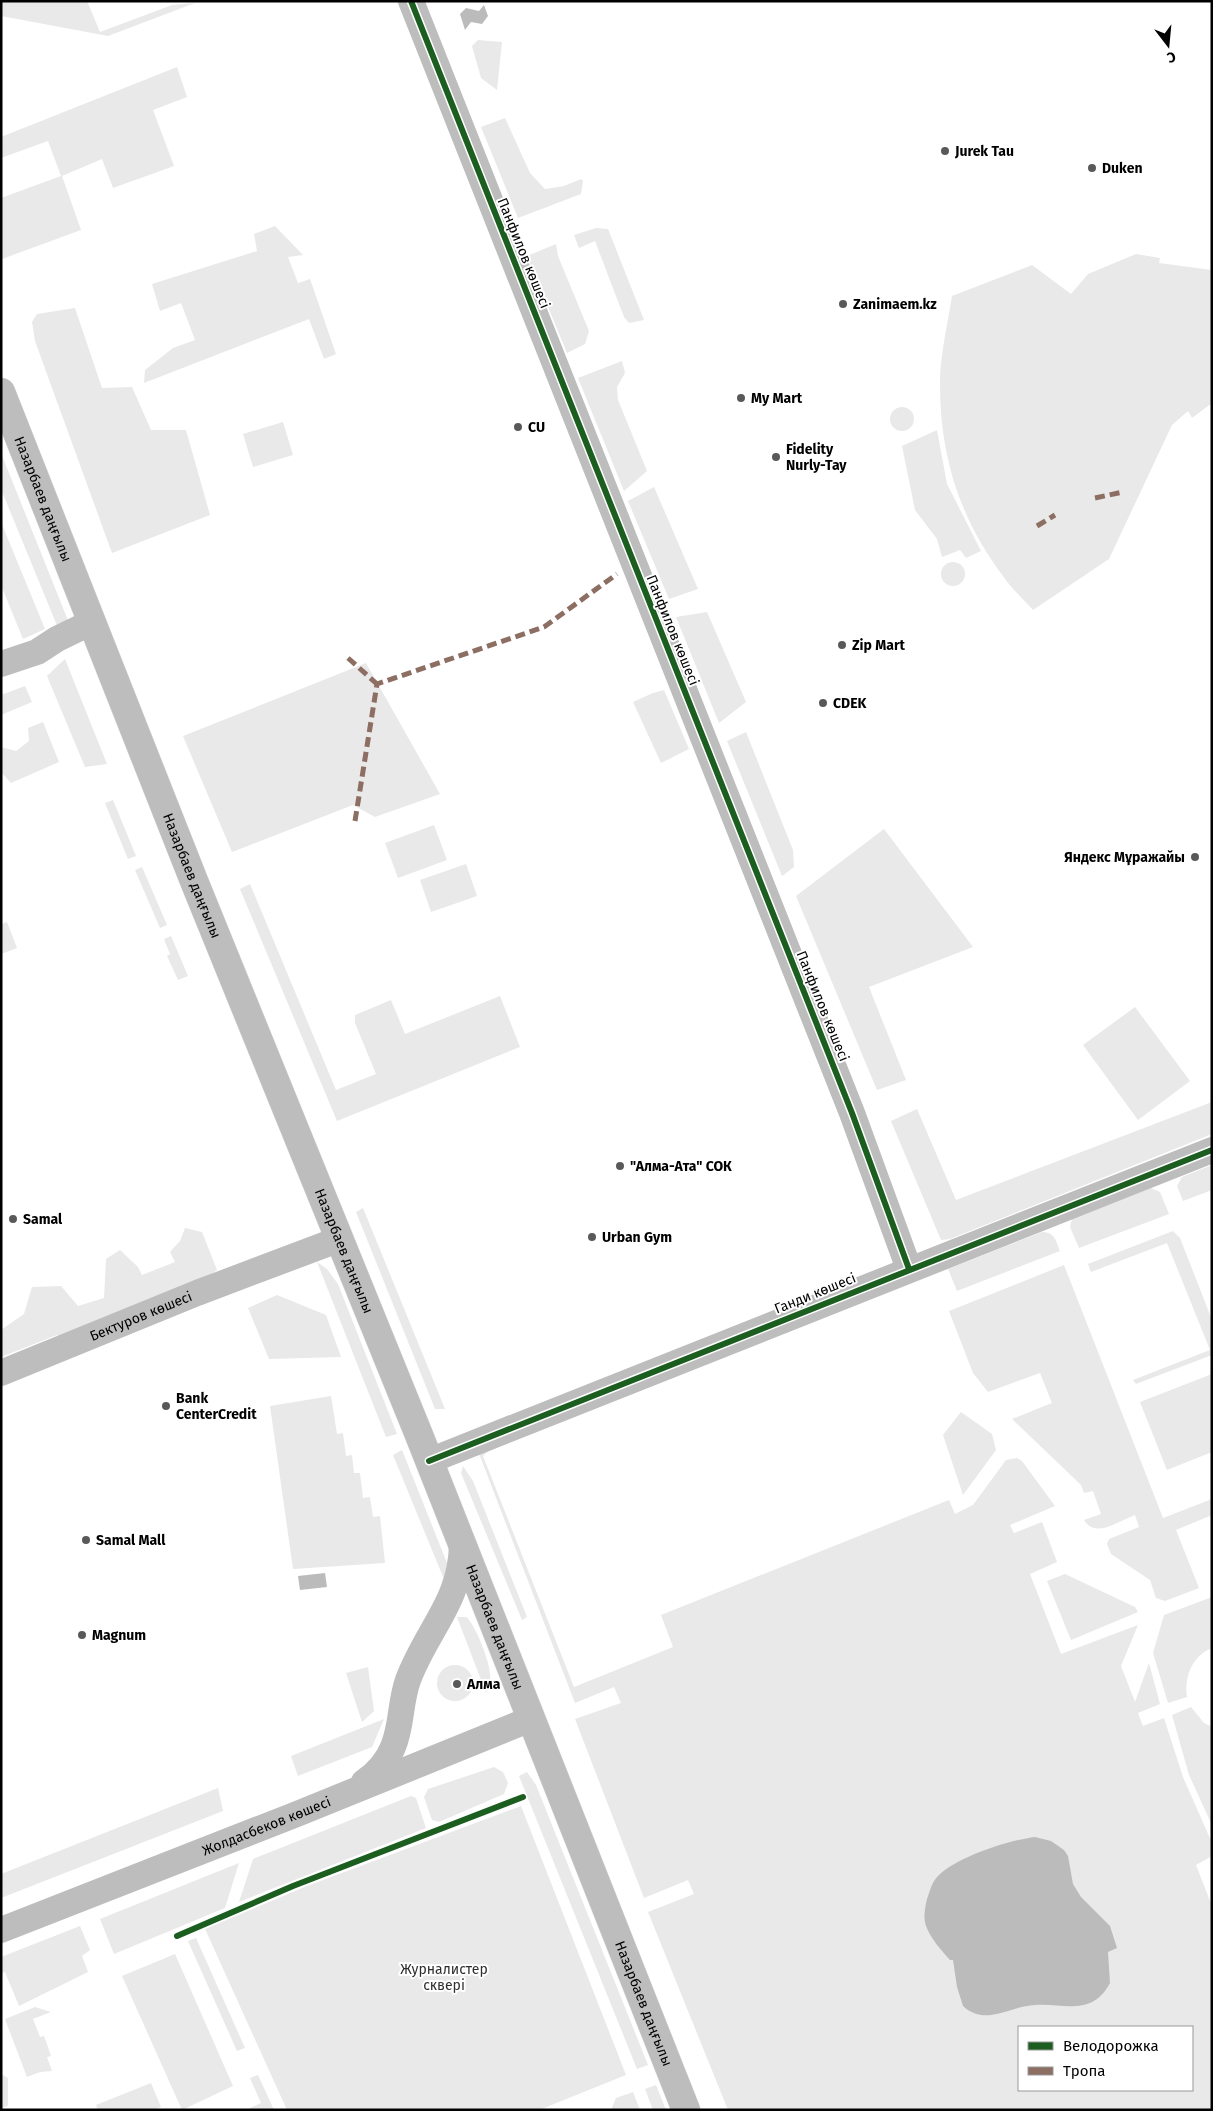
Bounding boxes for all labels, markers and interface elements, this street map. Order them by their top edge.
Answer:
north arrow [1143,20,1193,70]
text: С [1165,48,1178,66]
place label: Jurek Tau [954,143,1014,160]
marker: Jurek Tau [939,145,951,157]
place label: Duken [1102,160,1142,177]
marker: Duken [1086,162,1098,174]
street label: Панфилов көшесі [494,195,553,311]
place label: Zanimaem.kz [853,296,937,313]
marker: Zanimaem.kz [837,298,849,310]
place label: My Mart [751,390,803,407]
marker: My Mart [735,392,747,404]
place label: CU [528,419,545,436]
marker: CU [512,421,524,433]
street label: Назарбаев даңғылы [10,434,75,564]
place label: Fidelity Nurly-Tay [786,441,847,474]
marker: Fidelity Nurly-Tay [770,451,782,463]
street label: Панфилов көшесі [643,572,702,688]
place label: Zip Mart [852,637,906,654]
marker: Zip Mart [836,639,848,651]
place label: CDEK [833,695,868,712]
marker: CDEK [817,697,829,709]
street label: Назарбаев даңғылы [159,811,224,941]
place label: Яндекс Мұражайы [1064,849,1185,866]
marker: Яндекс Мұражайы [1189,851,1201,863]
street label: Панфилов көшесі [793,948,852,1064]
place label: "Алма-Ата" СОК [630,1158,732,1175]
marker: "Алма-Ата" СОК [614,1160,626,1172]
street label: Назарбаев даңғылы [311,1186,377,1316]
place label: Samal [23,1211,63,1228]
marker: Samal [7,1213,19,1225]
place label: Urban Gym [602,1229,672,1246]
marker: Urban Gym [586,1231,598,1243]
street label: Ганди көшесі [772,1269,858,1318]
street label: Бектуров көшесі [87,1288,195,1345]
place label: Bank CenterCredit [176,1390,257,1423]
marker: Bank CenterCredit [160,1400,172,1412]
place label: Samal Mall [96,1532,166,1549]
marker: Samal Mall [80,1534,92,1546]
street label: Назарбаев даңғылы [462,1562,527,1692]
place label: Magnum [92,1627,146,1644]
marker: Magnum [76,1629,88,1641]
place label: Алма [466,1676,501,1693]
marker: Алма [451,1678,463,1690]
street label: Жолдасбеков көшесі [200,1793,333,1859]
street label: Назарбаев даңғылы [611,1939,676,2069]
park label: Журналиcтер сквері [400,1961,488,1994]
legend [1018,2026,1193,2091]
text: Велодорожка [1063,2037,1159,2055]
text: Тропа [1063,2062,1105,2080]

